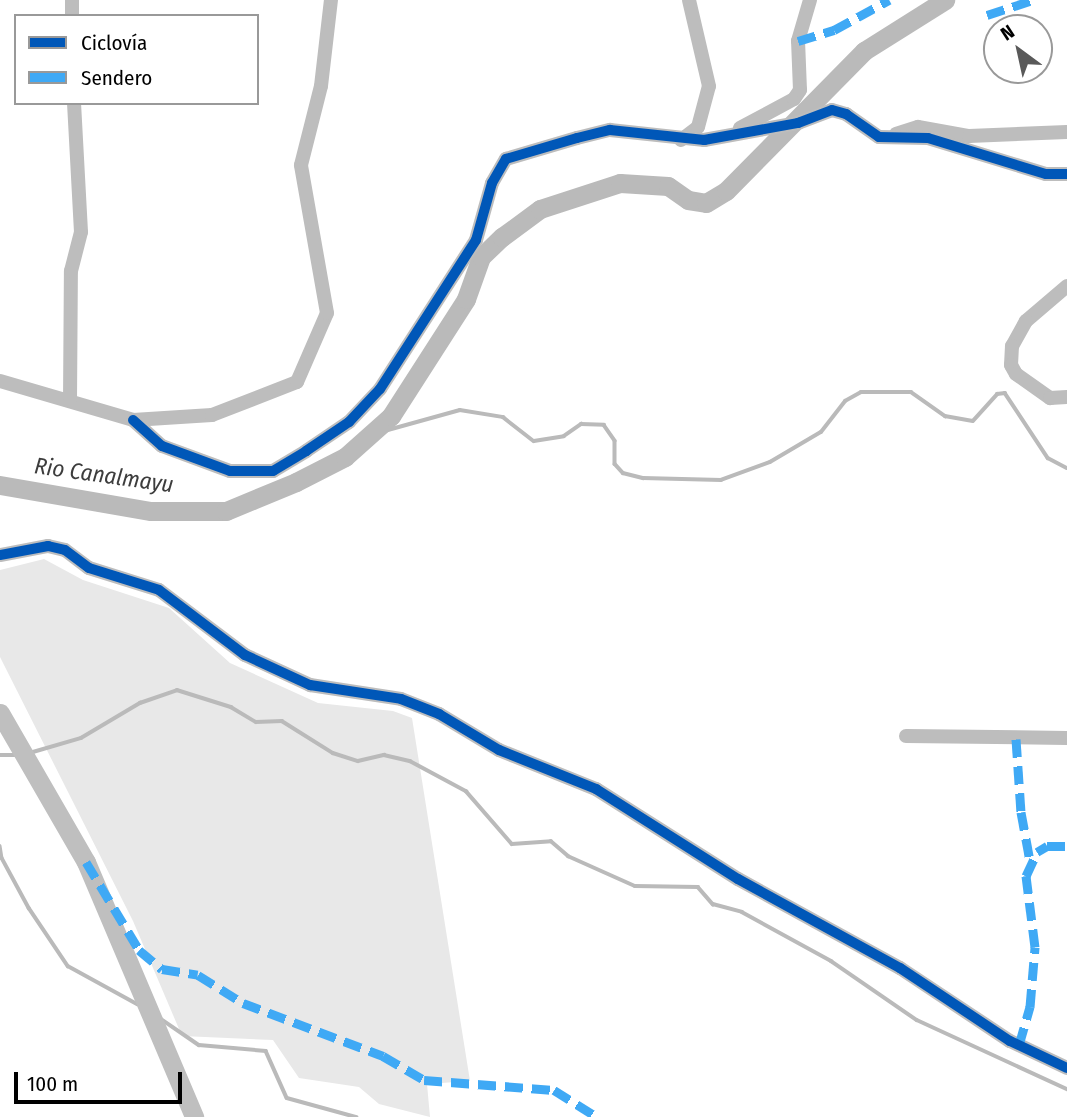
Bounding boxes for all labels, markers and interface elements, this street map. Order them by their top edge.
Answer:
legend [14,14,259,105]
north arrow [983,14,1053,84]
text: N [996,20,1018,45]
text: Ciclovía [81,30,147,56]
text: Sendero [81,65,152,91]
water label: Rio Canalmayu [33,452,175,498]
scale bar [18,1058,186,1102]
text: 100 m [27,1071,78,1097]

